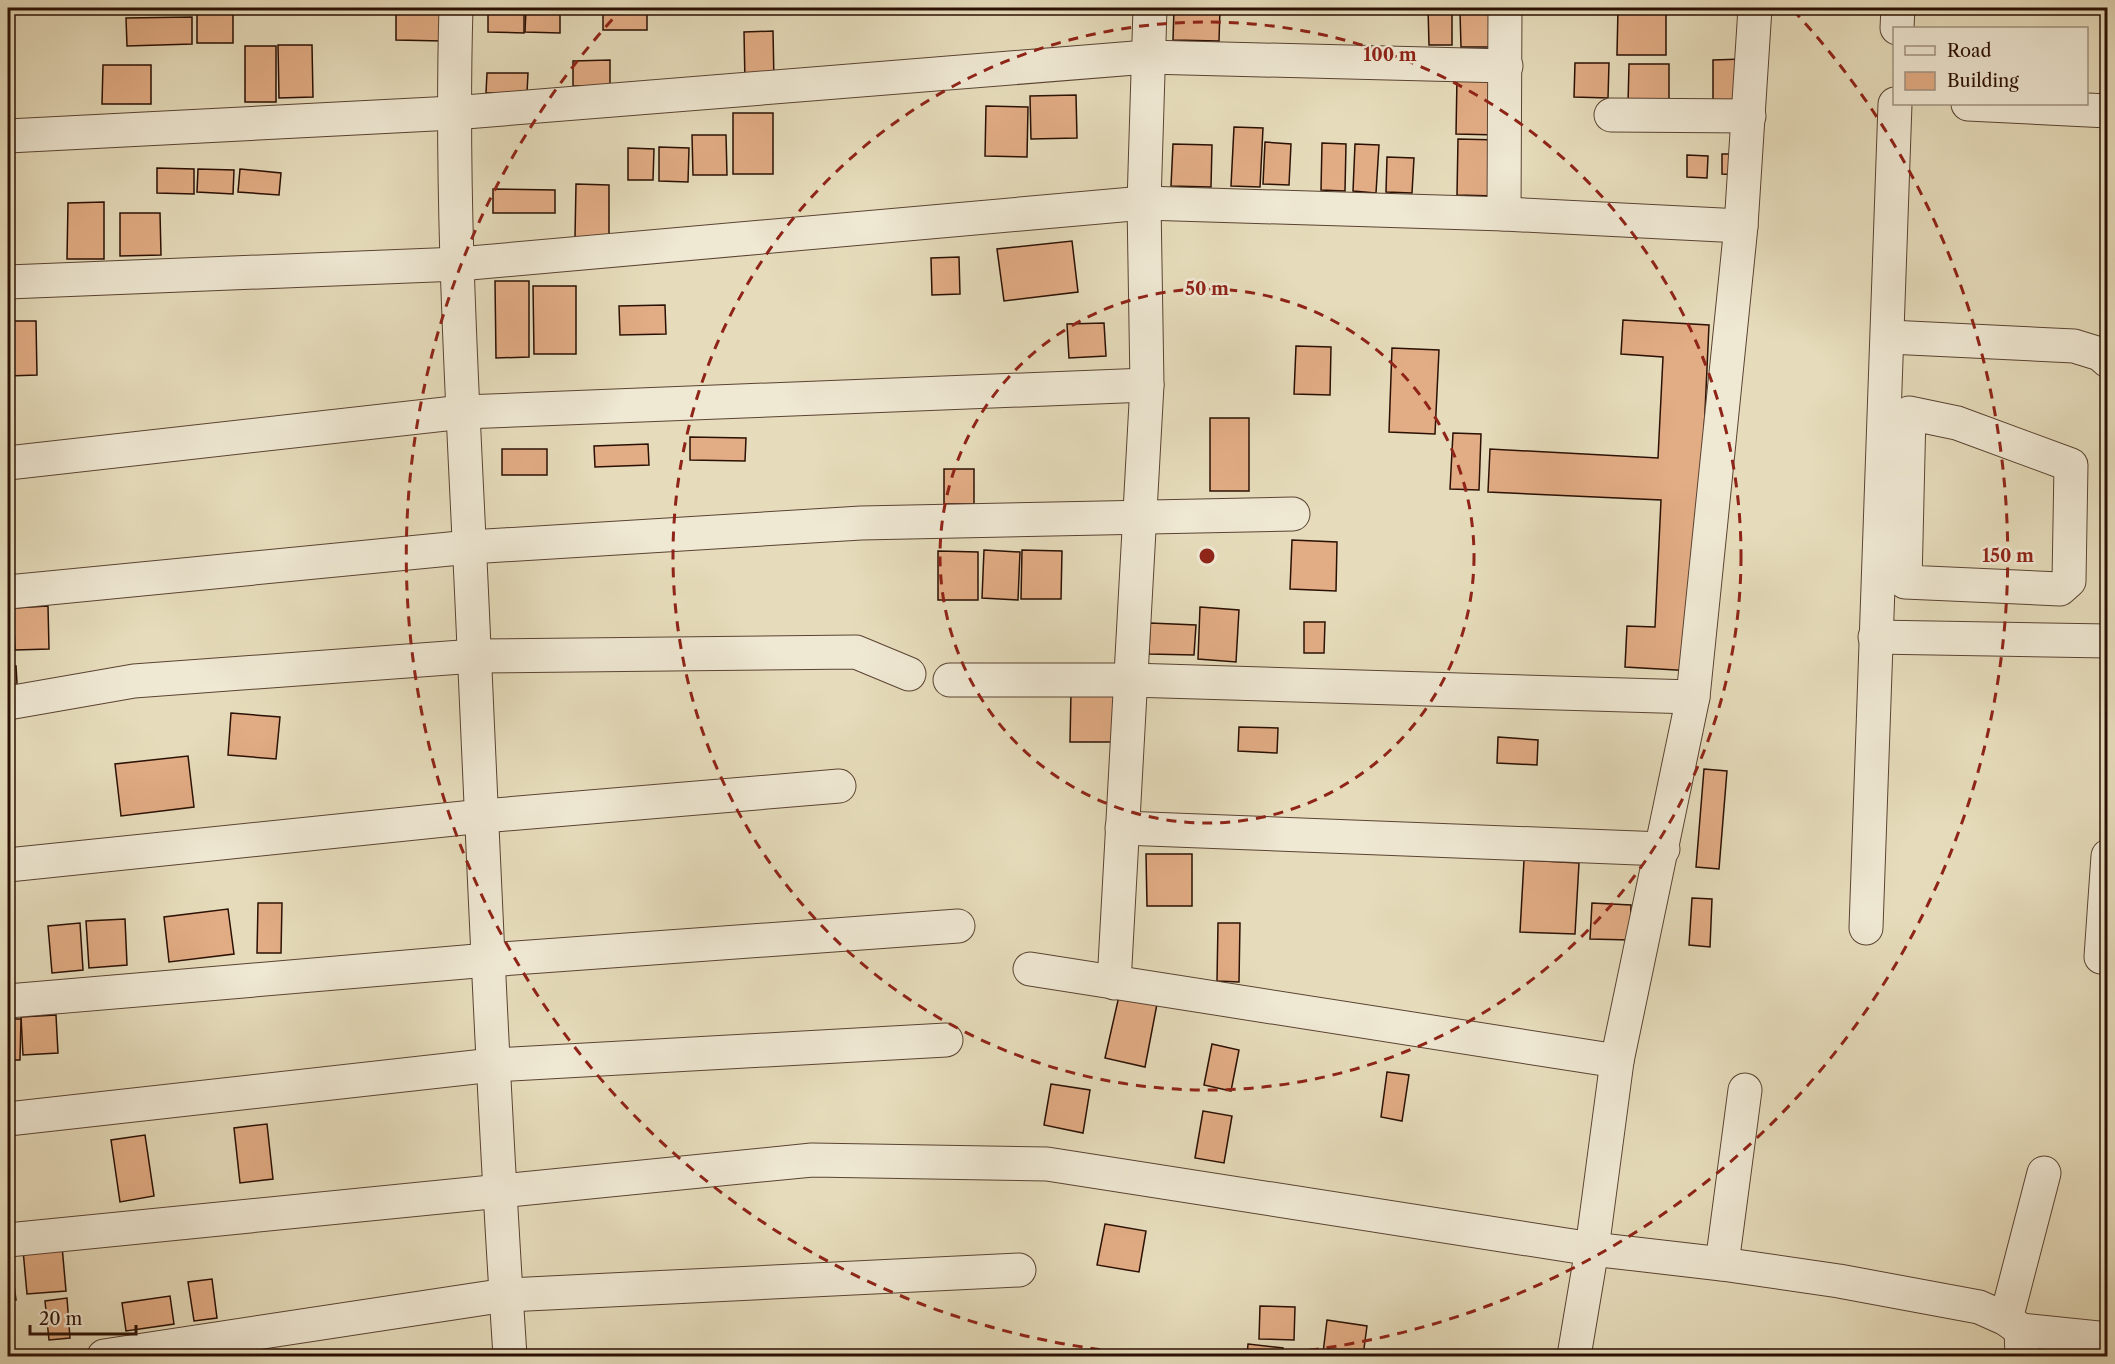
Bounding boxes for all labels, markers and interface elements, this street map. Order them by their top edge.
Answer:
legend [1893,27,2088,105]
text: Road [1947,40,1992,62]
text: 100 m [1363,44,1417,66]
text: Building [1947,70,2019,92]
text: 50 m [1185,278,1229,300]
text: 150 m [1982,545,2034,567]
centre of rings [1197,546,1217,566]
scale bar [30,1298,136,1336]
text: 20 m [39,1308,83,1330]

